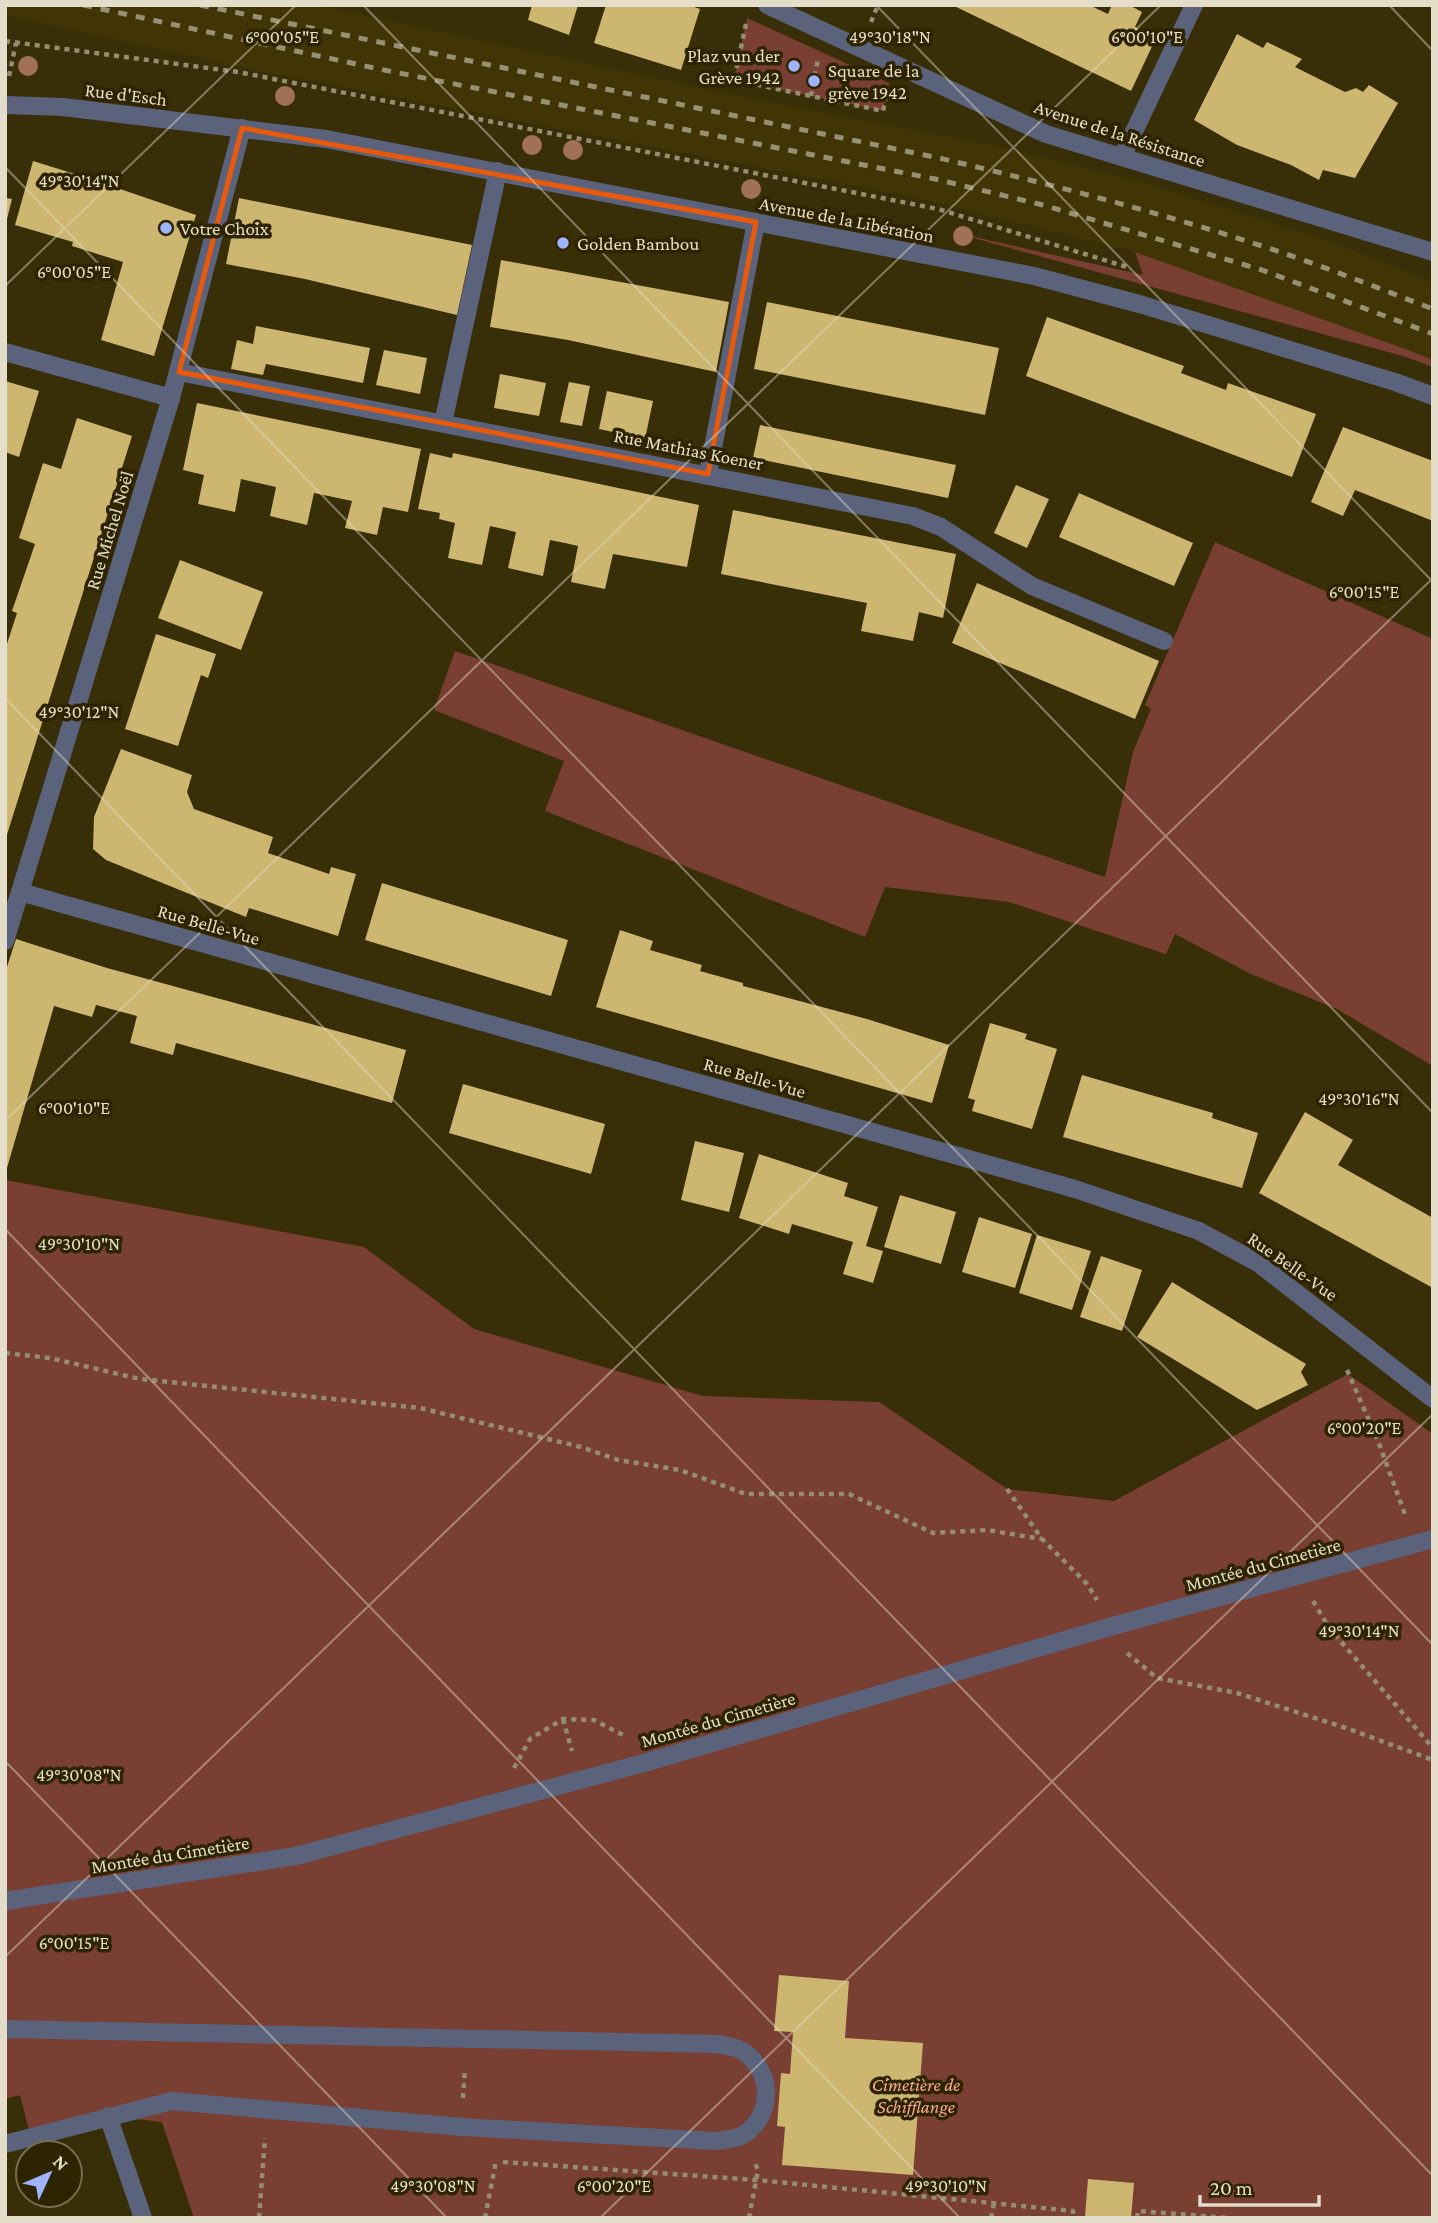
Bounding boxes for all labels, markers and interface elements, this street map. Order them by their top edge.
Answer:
text: 6°00'05"E [245,27,319,47]
text: 49°30'18"N [849,27,931,47]
text: 6°00'10"E [1111,27,1183,47]
place label: Plaz vun der Grève 1942 [687,45,780,88]
marker: Plaz vun der Grève 1942 [786,58,802,74]
place label: Square de la grève 1942 [828,60,920,103]
marker: Square de la grève 1942 [806,73,822,89]
street label: Rue d'Esch [84,79,168,110]
street label: Avenue de la Résistance [1032,96,1208,171]
text: 49°30'14"N [38,171,120,191]
street label: Avenue de la Libération [758,192,936,247]
place label: Votre Choix [180,218,269,239]
marker: Votre Choix [158,220,174,236]
place label: Golden Bambou [577,233,699,254]
marker: Golden Bambou [555,235,571,251]
text: 6°00'05"E [37,262,111,282]
street label: Rue Mathias Koener [612,425,766,474]
street label: Rue Michel Noël [81,468,138,592]
text: 6°00'15"E [1329,582,1400,602]
text: 49°30'12"N [39,702,120,722]
street label: Rue Belle-Vue [155,900,262,949]
street label: Rue Belle-Vue [701,1053,808,1102]
text: 49°30'16"N [1318,1089,1400,1109]
text: 6°00'10"E [38,1098,110,1118]
street label: Rue Belle-Vue [1244,1228,1342,1305]
text: 49°30'10"N [38,1234,120,1254]
text: 6°00'20"E [1327,1418,1401,1438]
street label: Montée du Cimetière [1183,1534,1343,1595]
text: 49°30'14"N [1318,1621,1400,1641]
street label: Montée du Cimetière [639,1687,798,1752]
text: 49°30'08"N [36,1765,122,1785]
street label: Montée du Cimetière [90,1832,251,1877]
text: 6°00'15"E [39,1933,110,1953]
park label: Cimetière de Schifflange [872,2074,960,2117]
north arrow [14,2139,84,2209]
text: N [49,2151,73,2175]
scale bar [1200,2164,1319,2208]
text: 49°30'08"N [390,2176,476,2196]
text: 6°00'20"E [577,2176,651,2196]
text: 49°30'10"N [905,2176,987,2196]
text: 20 m [1210,2176,1253,2200]

